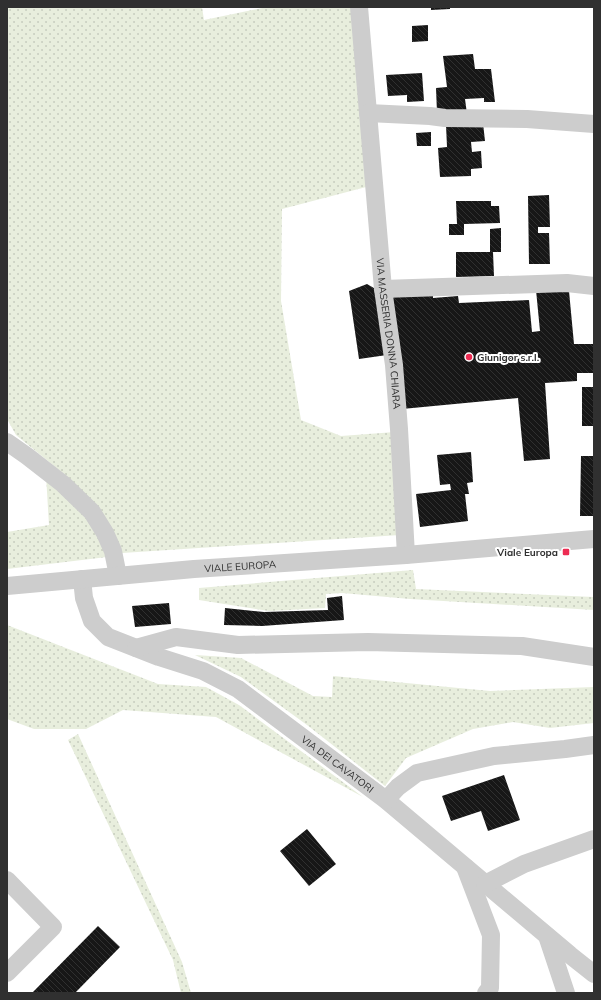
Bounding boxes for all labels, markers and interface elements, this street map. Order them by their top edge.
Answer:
street label: VIA MASSERIA DONNA CHIARA [374,257,404,410]
place label: Giunigor s.r.l. [477,351,539,364]
marker: Giunigor s.r.l. [464,352,474,362]
place label: Viale Europa [496,546,558,559]
marker: Viale Europa [561,547,571,557]
street label: VIALE EUROPA [204,557,277,575]
street label: VIA DEI CAVATORI [299,732,377,795]

